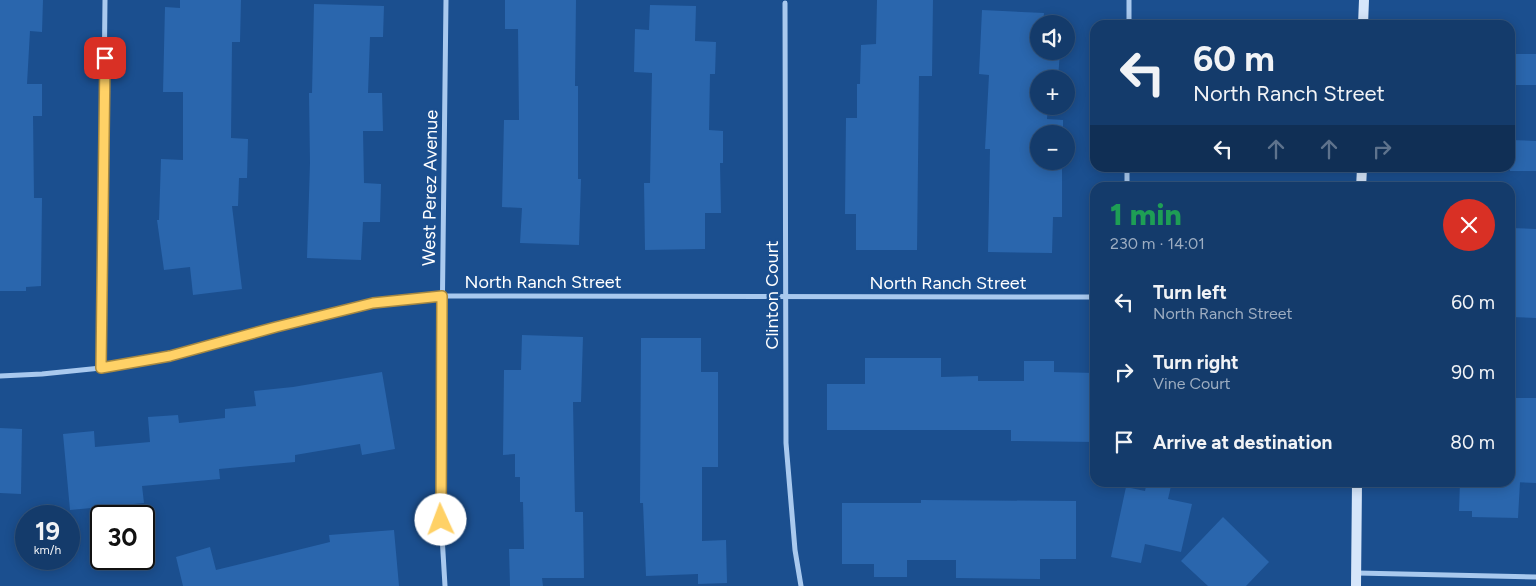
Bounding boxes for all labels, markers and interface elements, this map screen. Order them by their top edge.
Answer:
map controls [1030,15,1075,170]
button: sound [1030,15,1075,60]
pin [84,37,126,79]
text: 60 m [1193,38,1275,80]
icon: left [1110,40,1175,105]
icon: arrive [91,44,119,72]
button: + [1030,70,1075,115]
text: North Ranch Street [1193,80,1385,107]
street label: West Perez Avenue [418,110,442,266]
button: − [1030,125,1075,170]
icon: left [1209,135,1237,163]
icon: ahead [1262,135,1290,163]
icon: ahead [1315,135,1343,163]
icon: right [1368,135,1396,163]
text: 1 min [1110,196,1182,233]
button: close [1443,199,1495,251]
text: 230 m · 14:01 [1110,234,1205,253]
street label: Clinton Court [761,240,783,350]
street label: North Ranch Street [465,271,622,293]
street label: North Ranch Street [870,272,1027,294]
text: Turn left [1153,281,1227,304]
icon: left [1110,288,1138,316]
text: 60 m [1451,291,1495,314]
text: North Ranch Street [1153,304,1292,323]
text: Turn right [1153,351,1239,374]
icon: right [1110,358,1138,386]
text: 90 m [1451,361,1495,384]
text: Vine Court [1153,374,1231,393]
icon: arrive [1110,428,1138,456]
text: Arrive at destination [1153,431,1332,454]
text: 80 m [1450,431,1495,454]
position arrow [414,493,466,545]
speed limit sign: 30 [90,505,155,570]
text: 19 [35,516,60,546]
text: km/h [34,543,61,557]

